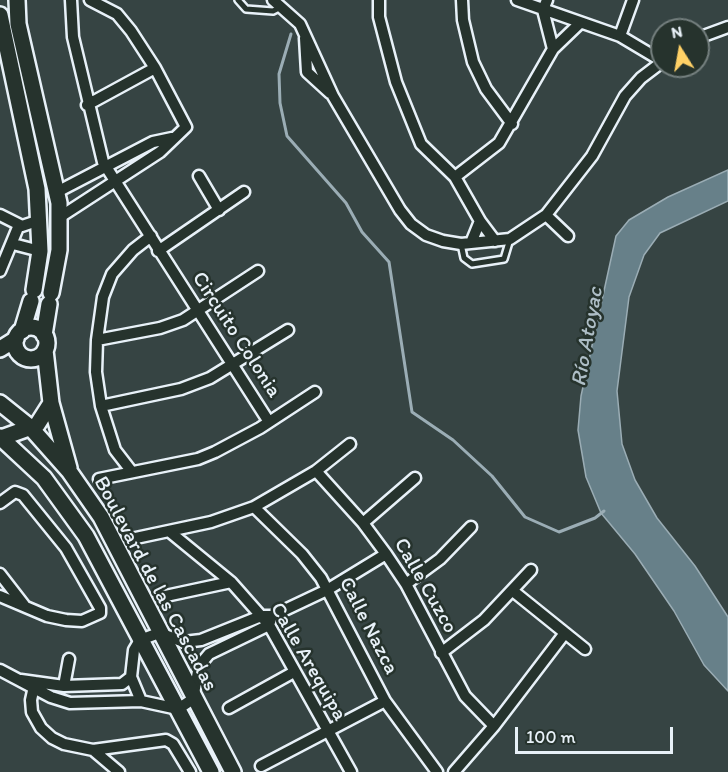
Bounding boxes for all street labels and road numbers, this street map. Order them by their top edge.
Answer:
street label: Circuito Colonia [186,267,286,403]
street label: Boulevard de las Cascadas [88,472,222,696]
street label: Calle Cuzco [388,534,462,638]
street label: Calle Nazca [333,573,403,679]
street label: Calle Arequipa [264,598,352,726]

